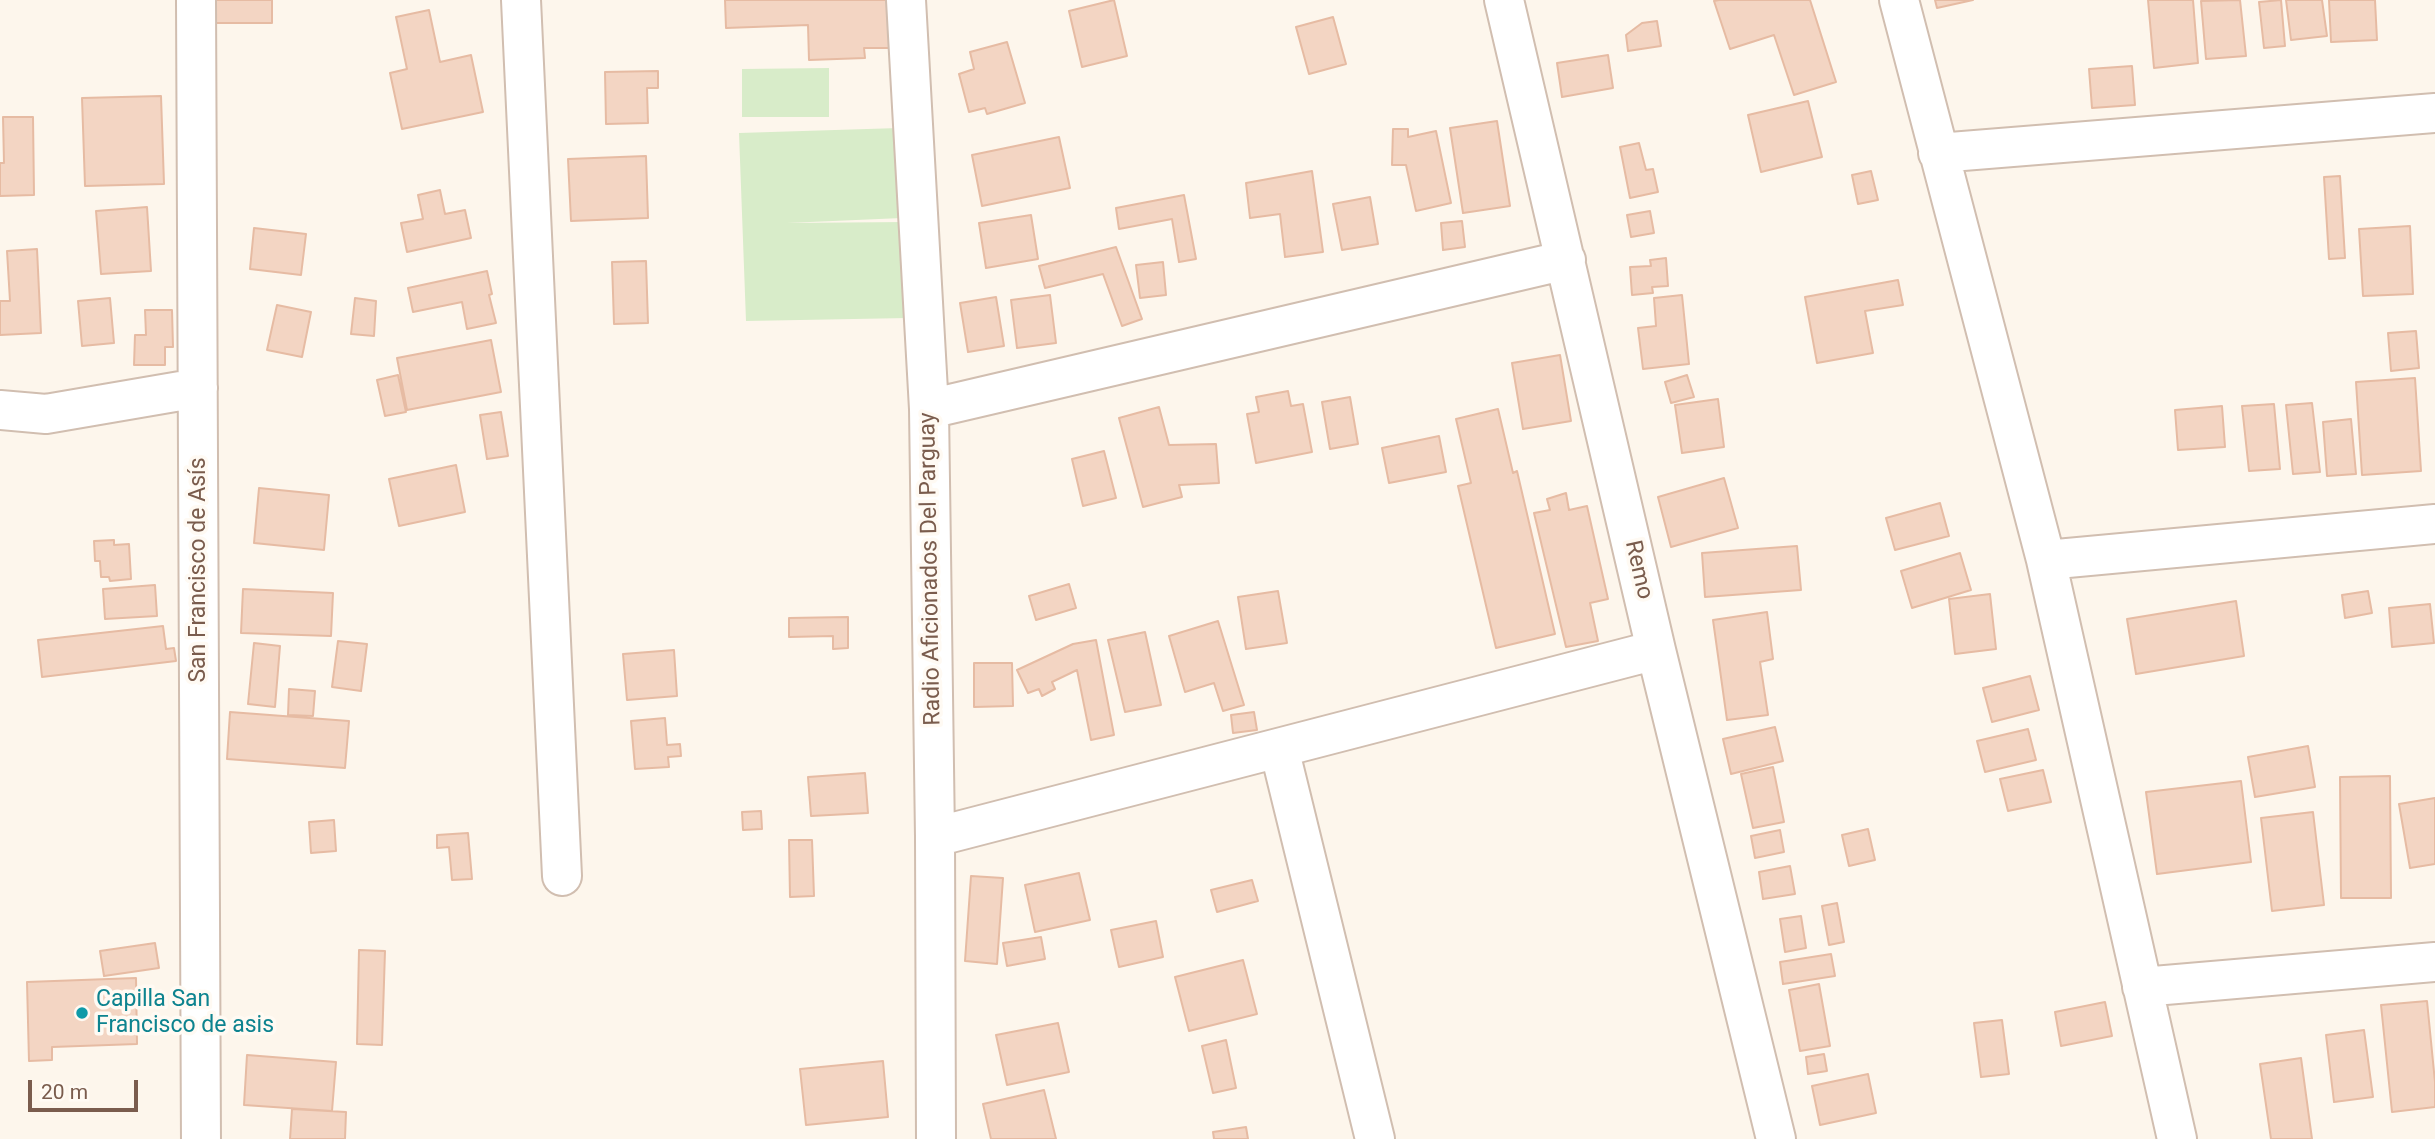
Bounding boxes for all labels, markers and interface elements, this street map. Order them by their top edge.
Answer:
street label: Radio Aficionados Del Parguay [914,412,948,726]
street label: San Francisco de Asís [185,457,213,683]
street label: Remo [1618,538,1658,602]
place label: Capilla San Francisco de asis [96,986,274,1040]
marker: Capilla San Francisco de asis [74,1005,90,1021]
scale bar [32,1066,142,1110]
text: 20 m [41,1080,88,1104]

